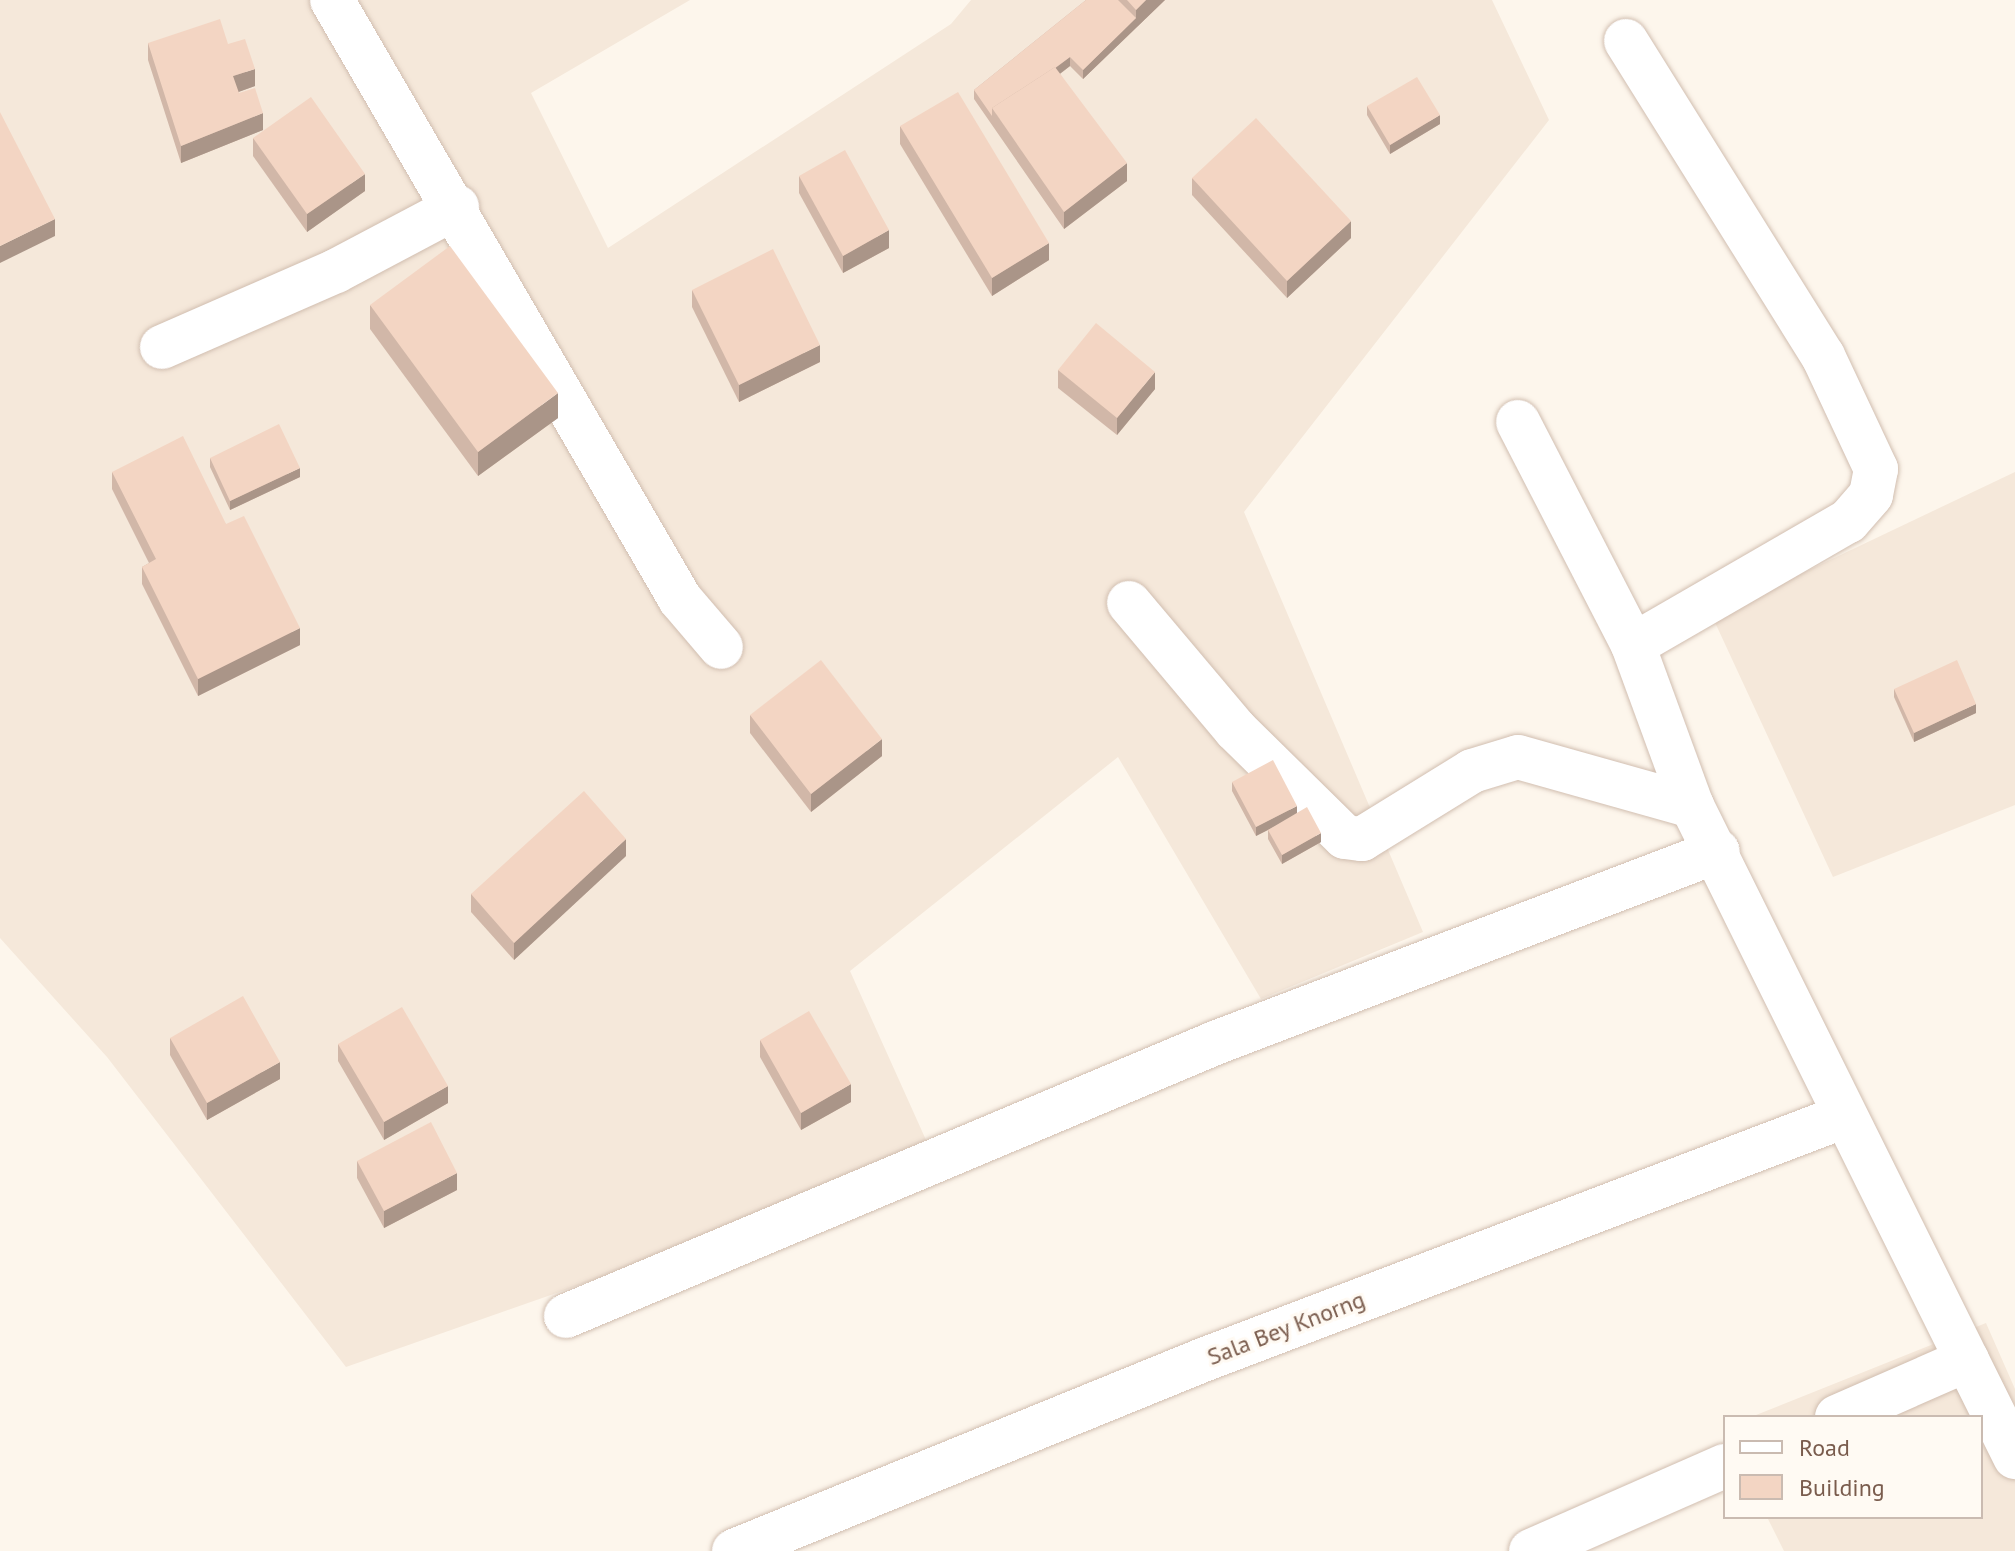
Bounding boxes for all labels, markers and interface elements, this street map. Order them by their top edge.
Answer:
street label: Sala Bey Knorng [1203,1285,1369,1371]
legend [1723,1415,1983,1519]
text: Road [1799,1432,1850,1463]
text: Building [1799,1472,1885,1503]

